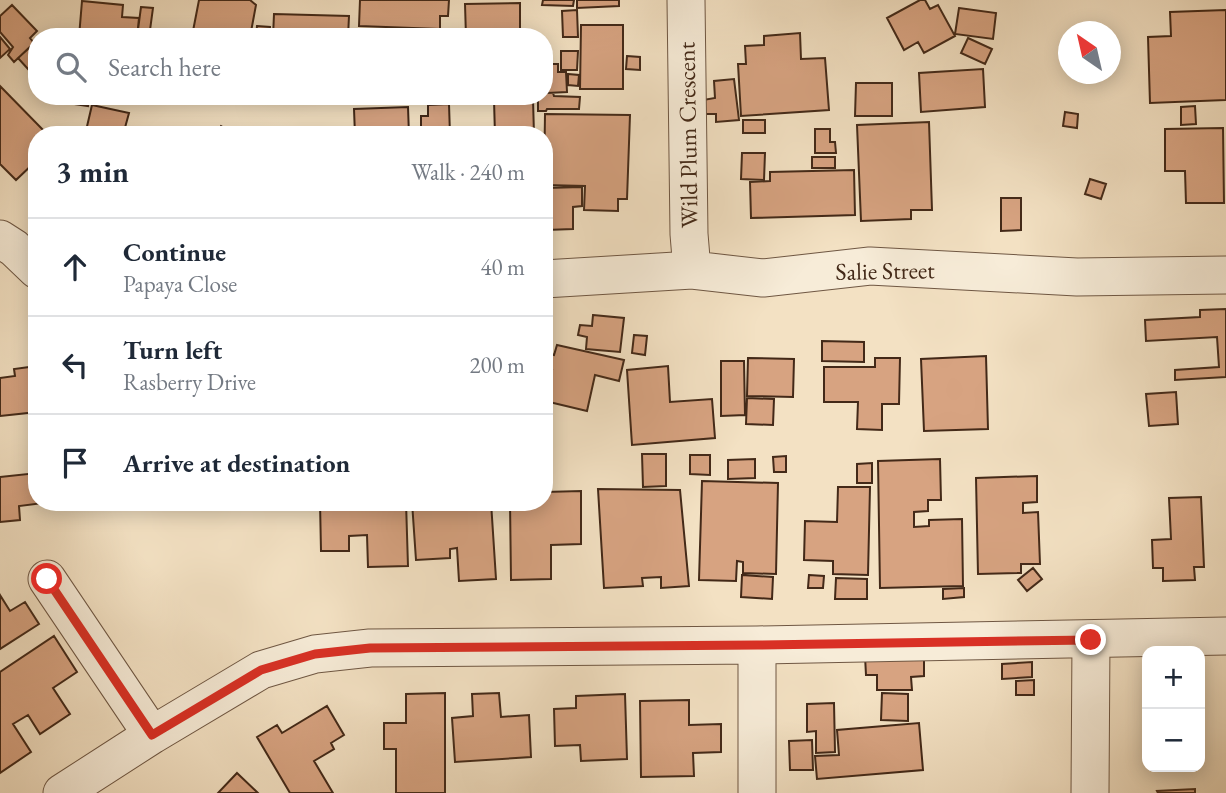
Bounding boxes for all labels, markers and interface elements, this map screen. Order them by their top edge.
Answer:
north arrow [1058,21,1121,84]
search box [28,28,553,105]
street label: Wild Plum Crescent [670,41,705,228]
icon: search [52,48,90,86]
text: Search here [108,50,221,84]
text: 3 min [56,152,129,191]
text: Walk · 240 m [411,157,525,187]
text: Continue [123,235,226,269]
icon: ahead [56,248,94,286]
text: 40 m [480,252,525,282]
street label: Salie Street [835,254,935,287]
text: Papaya Close [123,269,237,299]
text: Turn left [123,333,222,367]
icon: left [56,346,94,384]
text: 200 m [469,350,525,380]
text: Rasberry Drive [123,367,256,397]
icon: arrive [56,444,94,482]
text: Arrive at destination [123,446,350,480]
route start [31,563,62,594]
route end [1075,624,1106,655]
map controls [1142,646,1205,772]
button: + [1142,646,1205,709]
button: − [1142,709,1205,772]

